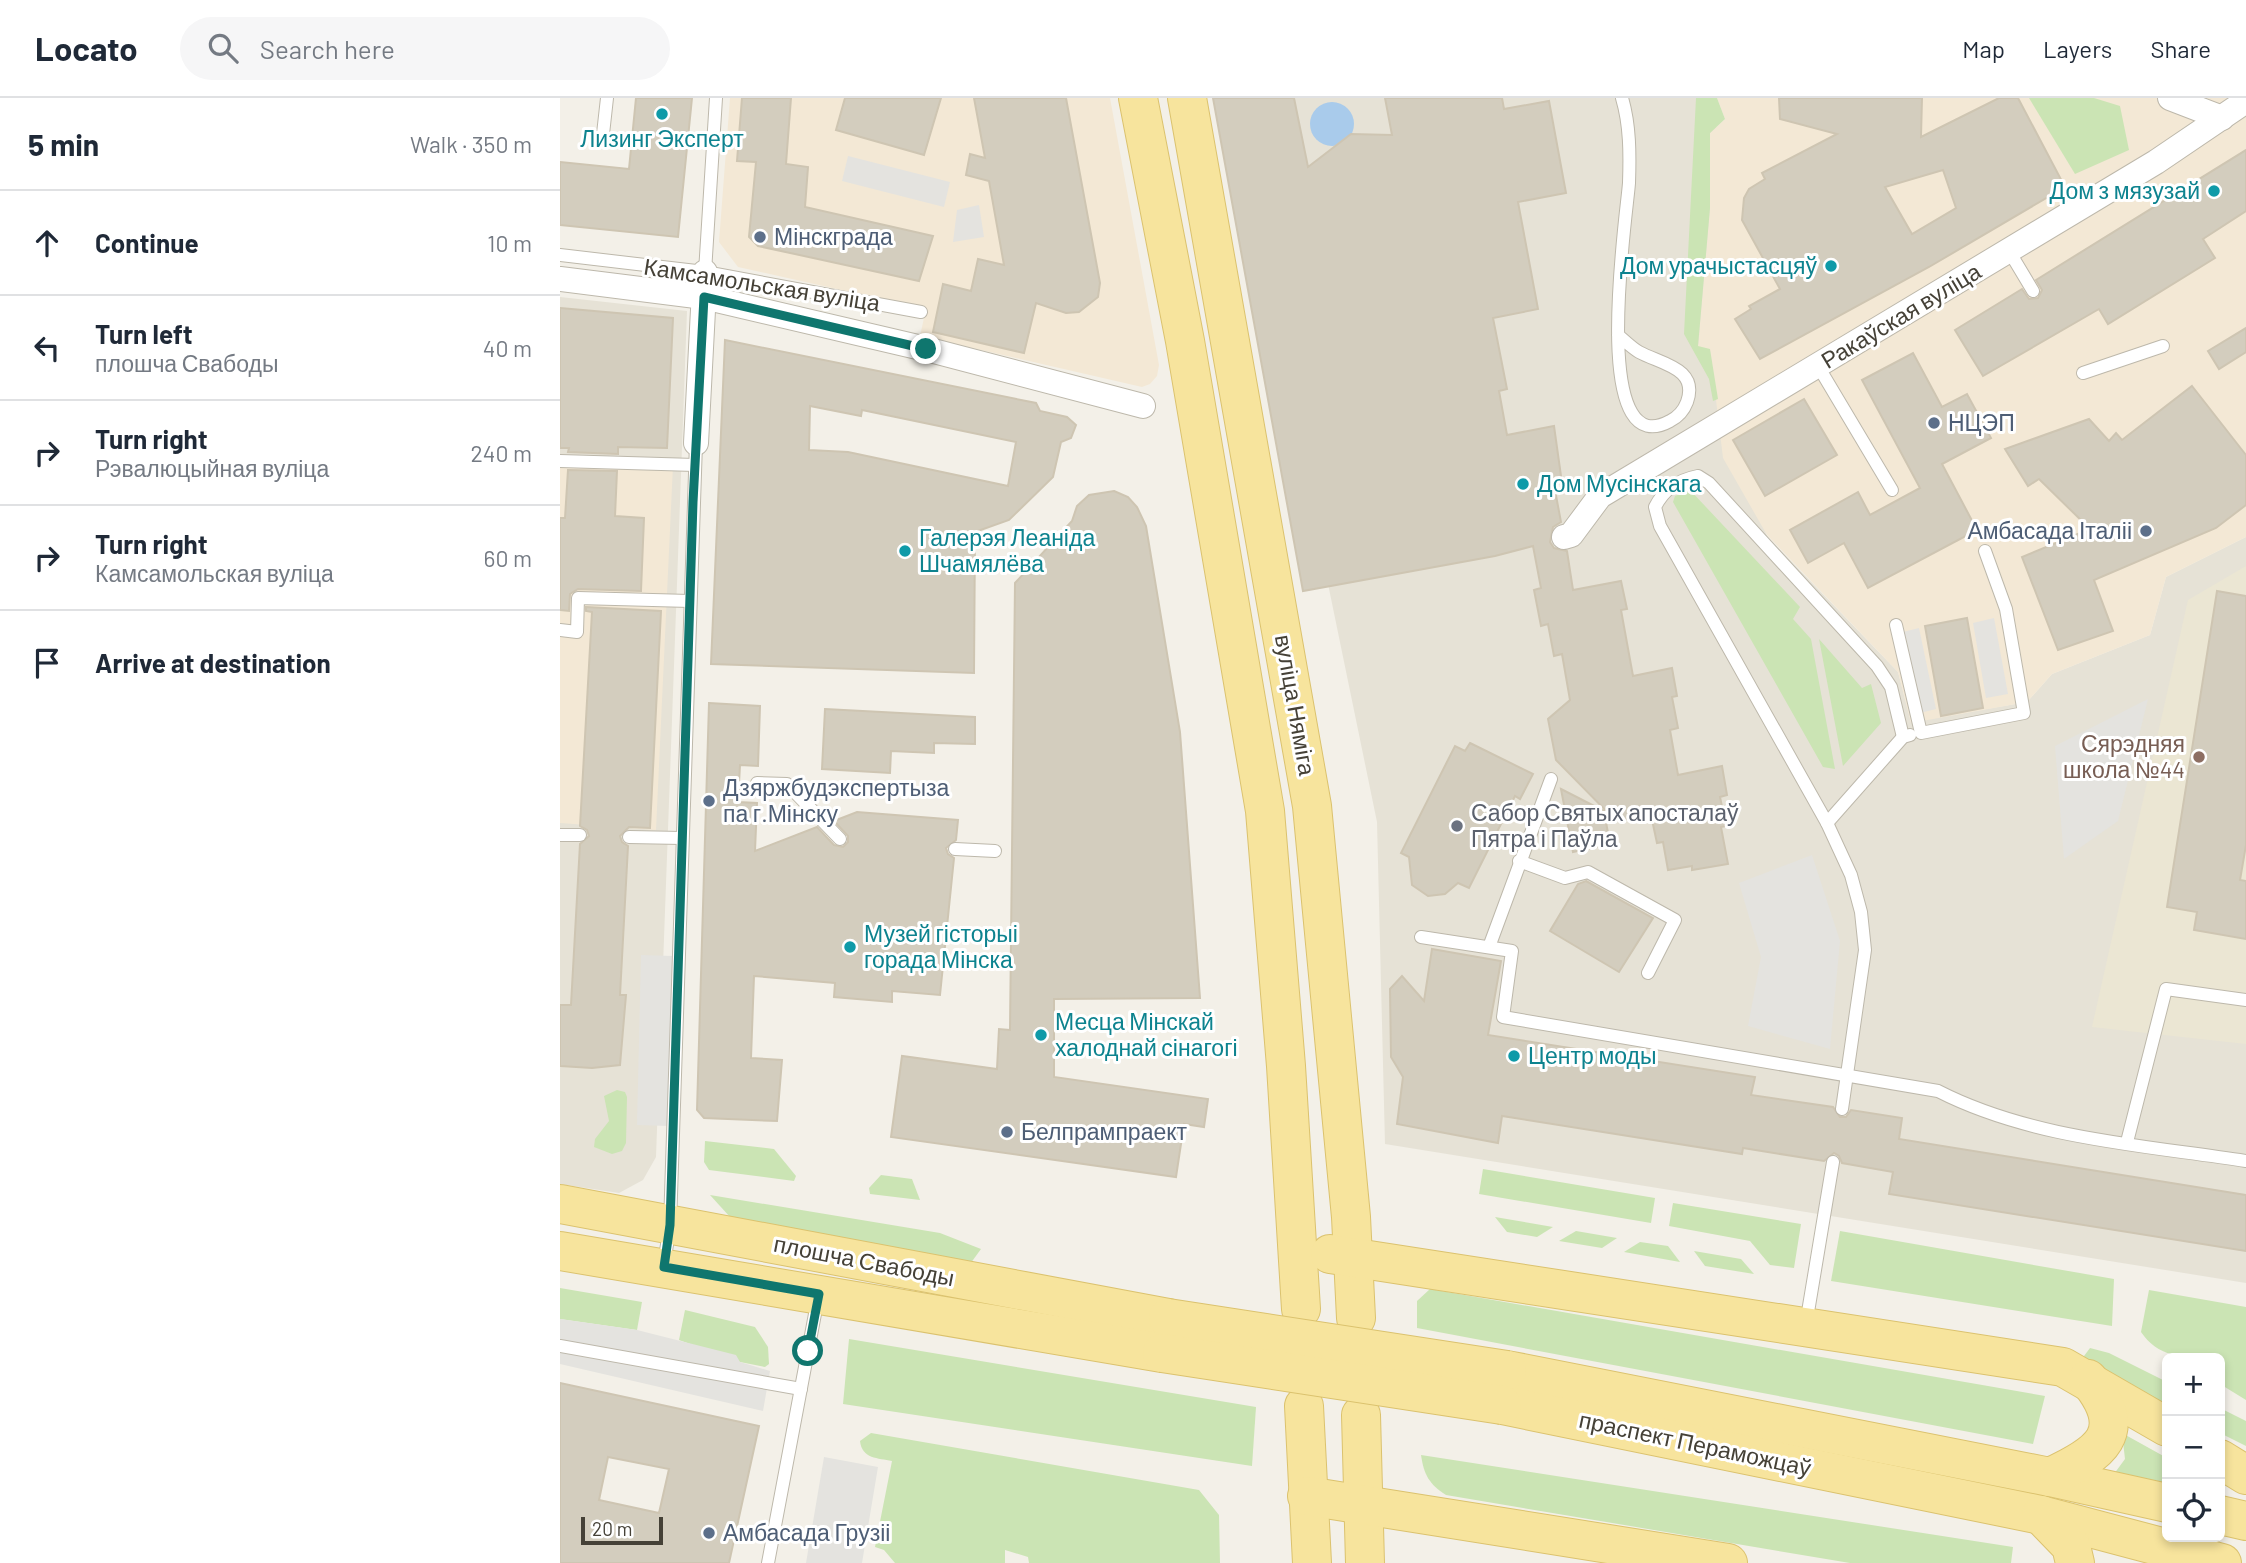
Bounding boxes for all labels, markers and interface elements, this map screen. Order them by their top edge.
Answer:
search box [180,17,670,80]
text: Locato [35,28,138,68]
icon: search [204,29,242,67]
text: Search here [260,33,395,64]
text: Map [1962,34,2005,63]
text: Layers [2043,34,2112,63]
text: Share [2150,34,2211,63]
marker: Лизинг Эксперт [654,106,670,122]
place label: Лизинг Эксперт [580,124,744,152]
text: 5 min [28,126,99,162]
text: Walk · 350 m [410,130,532,158]
place label: Дом з мязузай [2050,176,2200,204]
marker: Дом з мязузай [2206,183,2222,199]
place label: Мінскграда [774,222,893,250]
icon: ahead [28,224,66,262]
text: Continue [95,227,199,258]
text: 10 m [487,229,532,257]
marker: Мінскграда [752,229,768,245]
street label: Камсамольская вуліца [642,251,883,317]
place label: Дом урачыстасцяў [1620,251,1817,279]
street label: Ракаўская вуліца [1816,256,1986,374]
marker: Дом урачыстасцяў [1823,258,1839,274]
text: Turn left [95,318,193,349]
icon: left [28,329,66,367]
route end [910,333,941,364]
text: 40 m [483,334,532,362]
text: плошча Свабоды [95,349,279,377]
place label: НЦЭП [1948,408,2015,436]
marker: НЦЭП [1926,415,1942,431]
text: Turn right [95,423,208,454]
icon: right [28,434,66,472]
text: 240 m [470,439,532,467]
text: Рэвалюцыйная вуліца [95,454,329,482]
place label: Дом Мусінскага [1537,469,1702,497]
marker: Дом Мусінскага [1515,476,1531,492]
place label: Амбасада Італіі [1967,516,2132,544]
place label: Галерэя Леаніда Шчамялёва [919,523,1095,577]
marker: Амбасада Італіі [2138,523,2154,539]
text: Turn right [95,528,208,559]
icon: right [28,539,66,577]
marker: Галерэя Леаніда Шчамялёва [897,543,913,559]
text: 60 m [484,544,532,572]
text: Камсамольская вуліца [95,559,334,587]
street label: вуліца Няміга [1270,632,1322,778]
icon: arrive [28,644,66,682]
text: Arrive at destination [95,647,331,678]
place label: Сярэдняя школа №44 [2063,729,2185,783]
marker: Сярэдняя школа №44 [2191,749,2207,765]
place label: Дзяржбудэкспертыза па г.Мінску [723,773,950,827]
marker: Дзяржбудэкспертыза па г.Мінску [701,793,717,809]
place label: Сабор Святых апосталаў Пятра і Паўла [1471,798,1739,852]
marker: Сабор Святых апосталаў Пятра і Паўла [1449,818,1465,834]
place label: Музей гісторыі горада Мінска [864,919,1018,973]
marker: Музей гісторыі горада Мінска [842,939,858,955]
place label: Месца Мінскай халоднай сінагогі [1055,1007,1238,1061]
marker: Месца Мінскай халоднай сінагогі [1033,1027,1049,1043]
place label: Центр моды [1528,1041,1656,1069]
marker: Центр моды [1506,1048,1522,1064]
place label: Белпрампраект [1021,1117,1188,1145]
marker: Белпрампраект [999,1124,1015,1140]
street label: плошча Свабоды [771,1229,957,1291]
route start [792,1335,823,1366]
map controls [2162,1353,2225,1542]
button: + [2162,1353,2225,1416]
street label: праспект Пераможцаў [1577,1405,1814,1481]
button: − [2162,1416,2225,1479]
button: locate [2162,1479,2225,1542]
scale bar [581,1514,663,1546]
text: 20 m [592,1517,632,1540]
place label: Амбасада Грузіі [723,1518,890,1546]
marker: Амбасада Грузіі [701,1525,717,1541]

